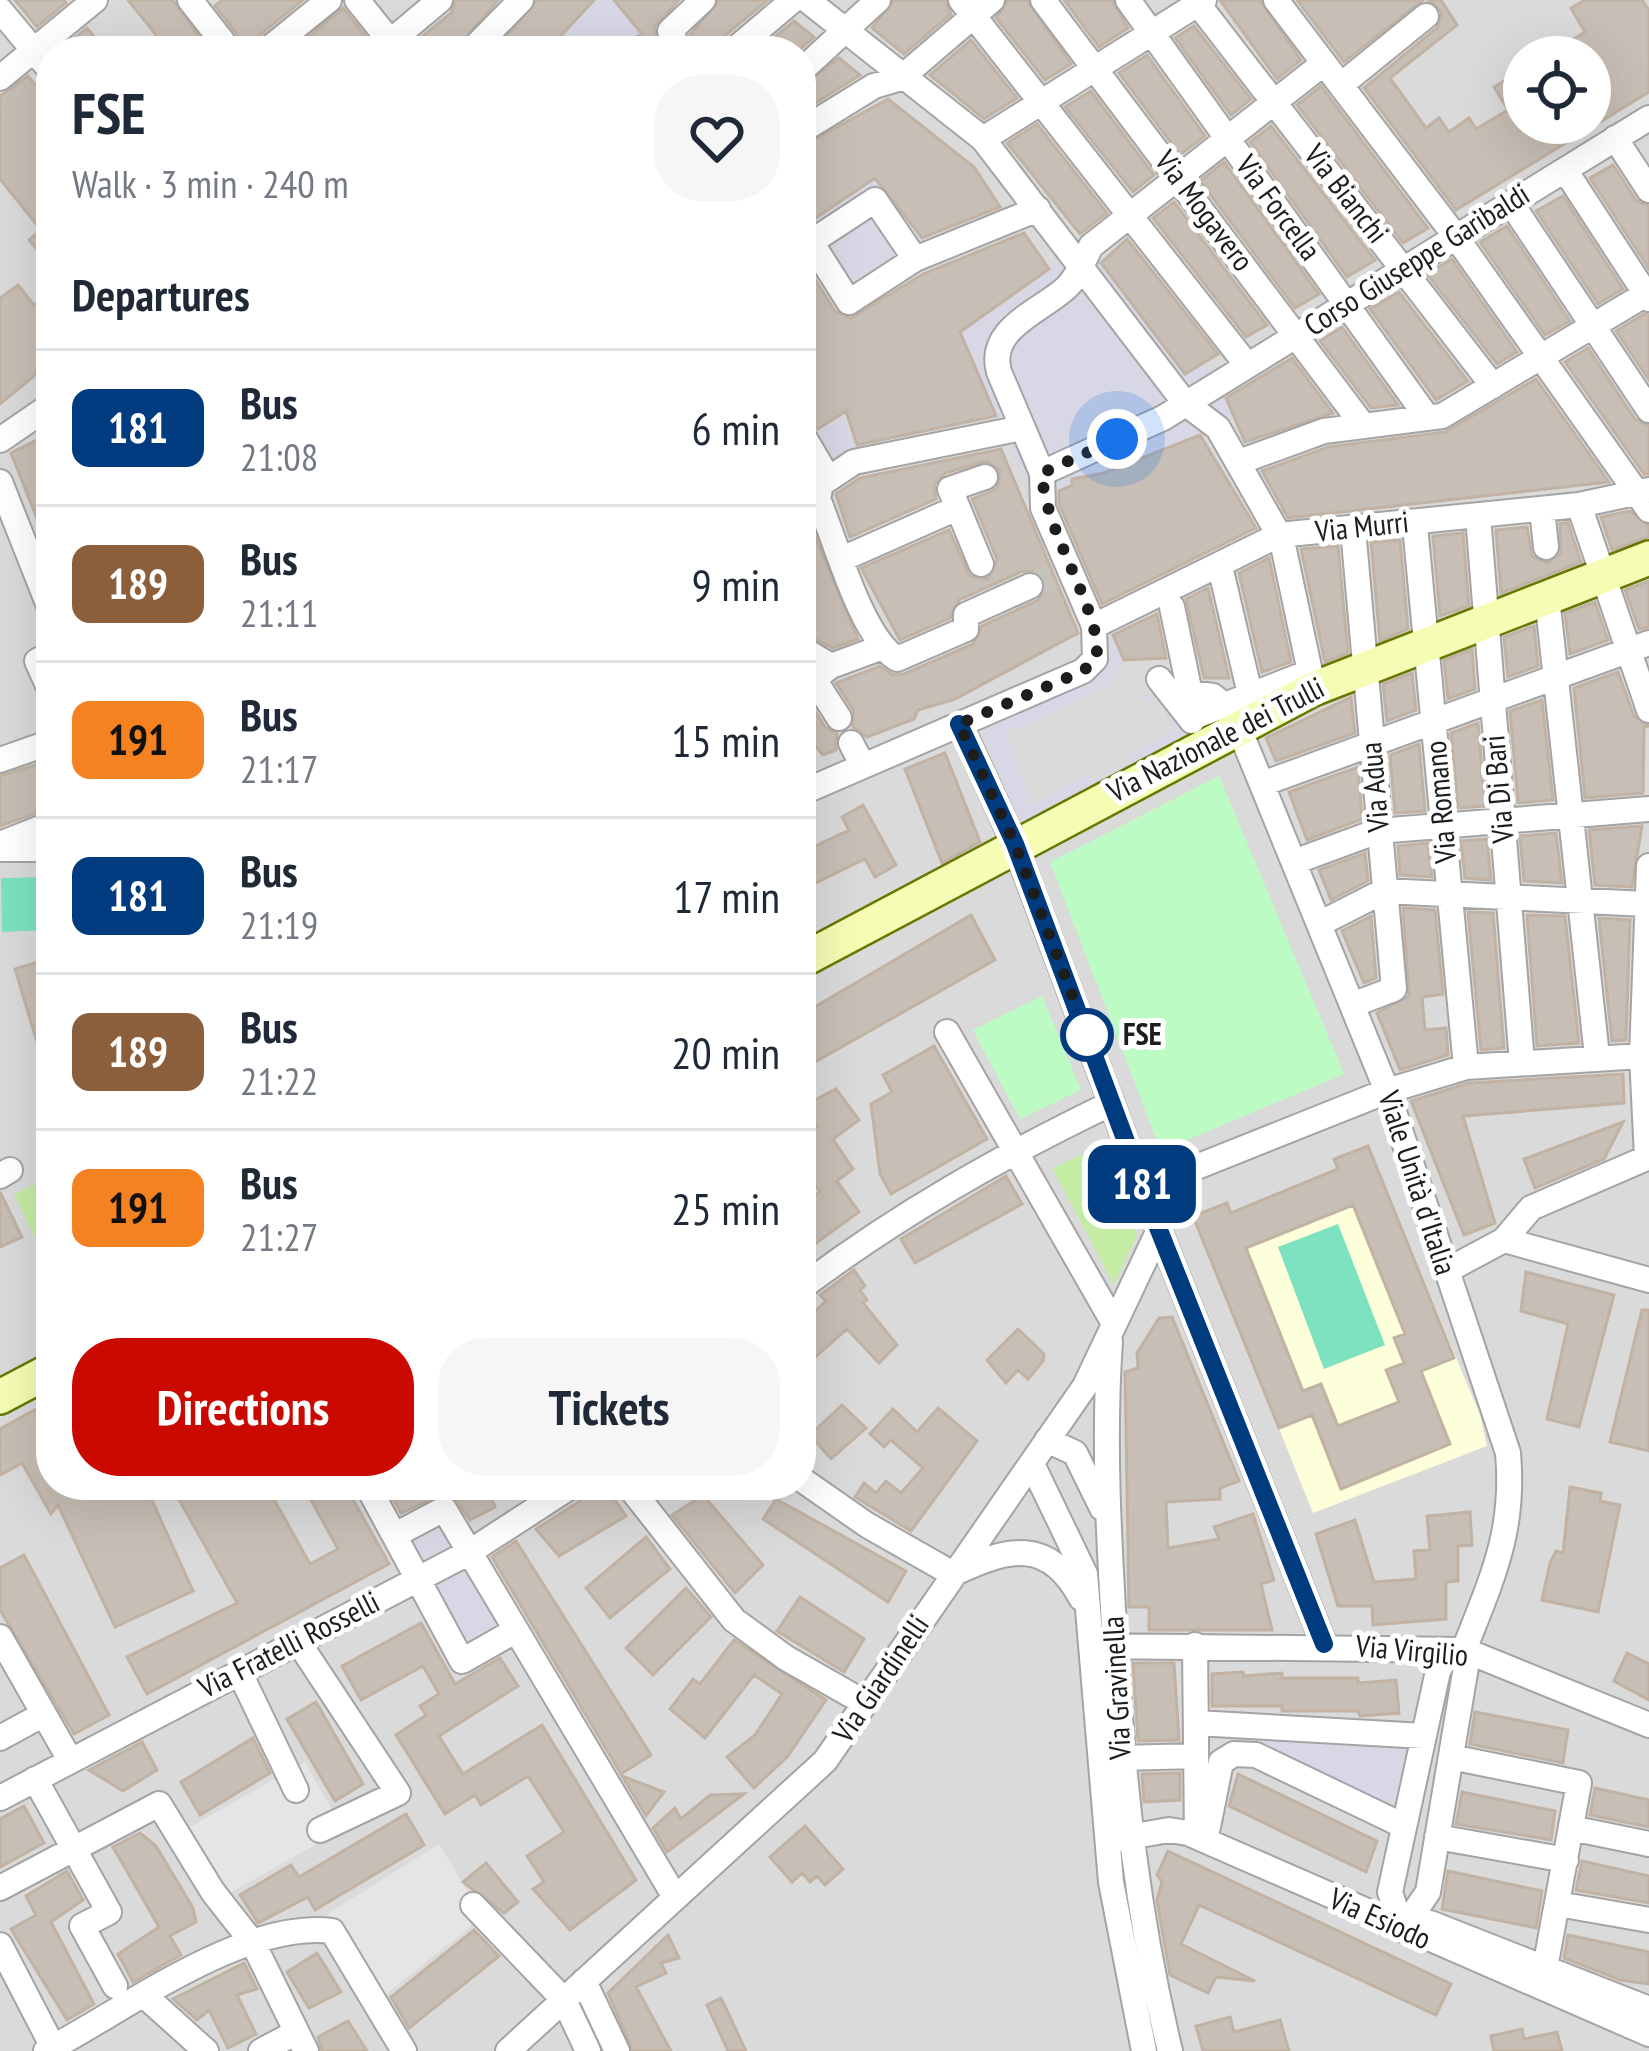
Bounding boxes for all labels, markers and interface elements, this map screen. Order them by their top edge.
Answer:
map controls [1503,36,1611,144]
button: locate [1503,36,1611,144]
button: heart [654,75,780,201]
text: FSE [72,76,145,150]
street label: Via Bianchi [1296,135,1398,250]
street label: Via Mogavero [1147,141,1263,278]
street label: Via Forcella [1227,146,1331,267]
text: Walk · 3 min · 240 m [72,158,349,209]
street label: Corso Giuseppe Garibaldi [1296,174,1536,344]
text: Departures [72,265,250,323]
text: Bus [240,373,298,431]
text: 6 min [691,399,780,457]
text: 181 [108,400,168,455]
your location [1087,409,1147,469]
text: 21:08 [240,431,318,482]
street label: Via Murri [1312,501,1411,550]
text: Bus [240,529,298,587]
text: 9 min [691,555,780,613]
text: 189 [108,556,168,611]
text: 21:11 [240,587,318,638]
street label: Via Nazionale dei Trulli [1099,667,1330,811]
text: Bus [240,685,298,743]
text: 15 min [671,711,780,769]
text: 191 [108,712,168,767]
street label: Via Di Bari [1473,734,1522,846]
street label: Via Romano [1415,739,1464,866]
street label: Via Adua [1350,741,1397,835]
text: 21:17 [240,743,318,794]
text: Bus [240,841,298,899]
text: 17 min [673,867,780,925]
text: 181 [108,868,168,923]
text: 21:19 [240,899,318,950]
text: Bus [240,997,298,1055]
marker: FSE [1062,1010,1112,1060]
place label: FSE [1123,1014,1162,1053]
text: 20 min [671,1023,780,1081]
text: 189 [108,1024,168,1079]
text: 21:22 [240,1055,318,1106]
street label: Viale Unità d'Italia [1370,1085,1467,1279]
line badge: 181 [1073,1145,1211,1223]
text: Bus [240,1153,298,1211]
text: 181 [1112,1156,1172,1211]
text: 25 min [671,1179,780,1237]
text: 191 [108,1180,168,1235]
text: 21:27 [240,1211,318,1262]
button: Directions [72,1338,414,1476]
button: Tickets [438,1338,780,1476]
street label: Via Fratelli Rosselli [190,1581,385,1706]
street label: Via Giardinelli [822,1607,937,1750]
street label: Via Gravinella [1092,1615,1139,1762]
street label: Via Virgilio [1353,1625,1470,1674]
street label: Via Esiodo [1323,1878,1438,1957]

